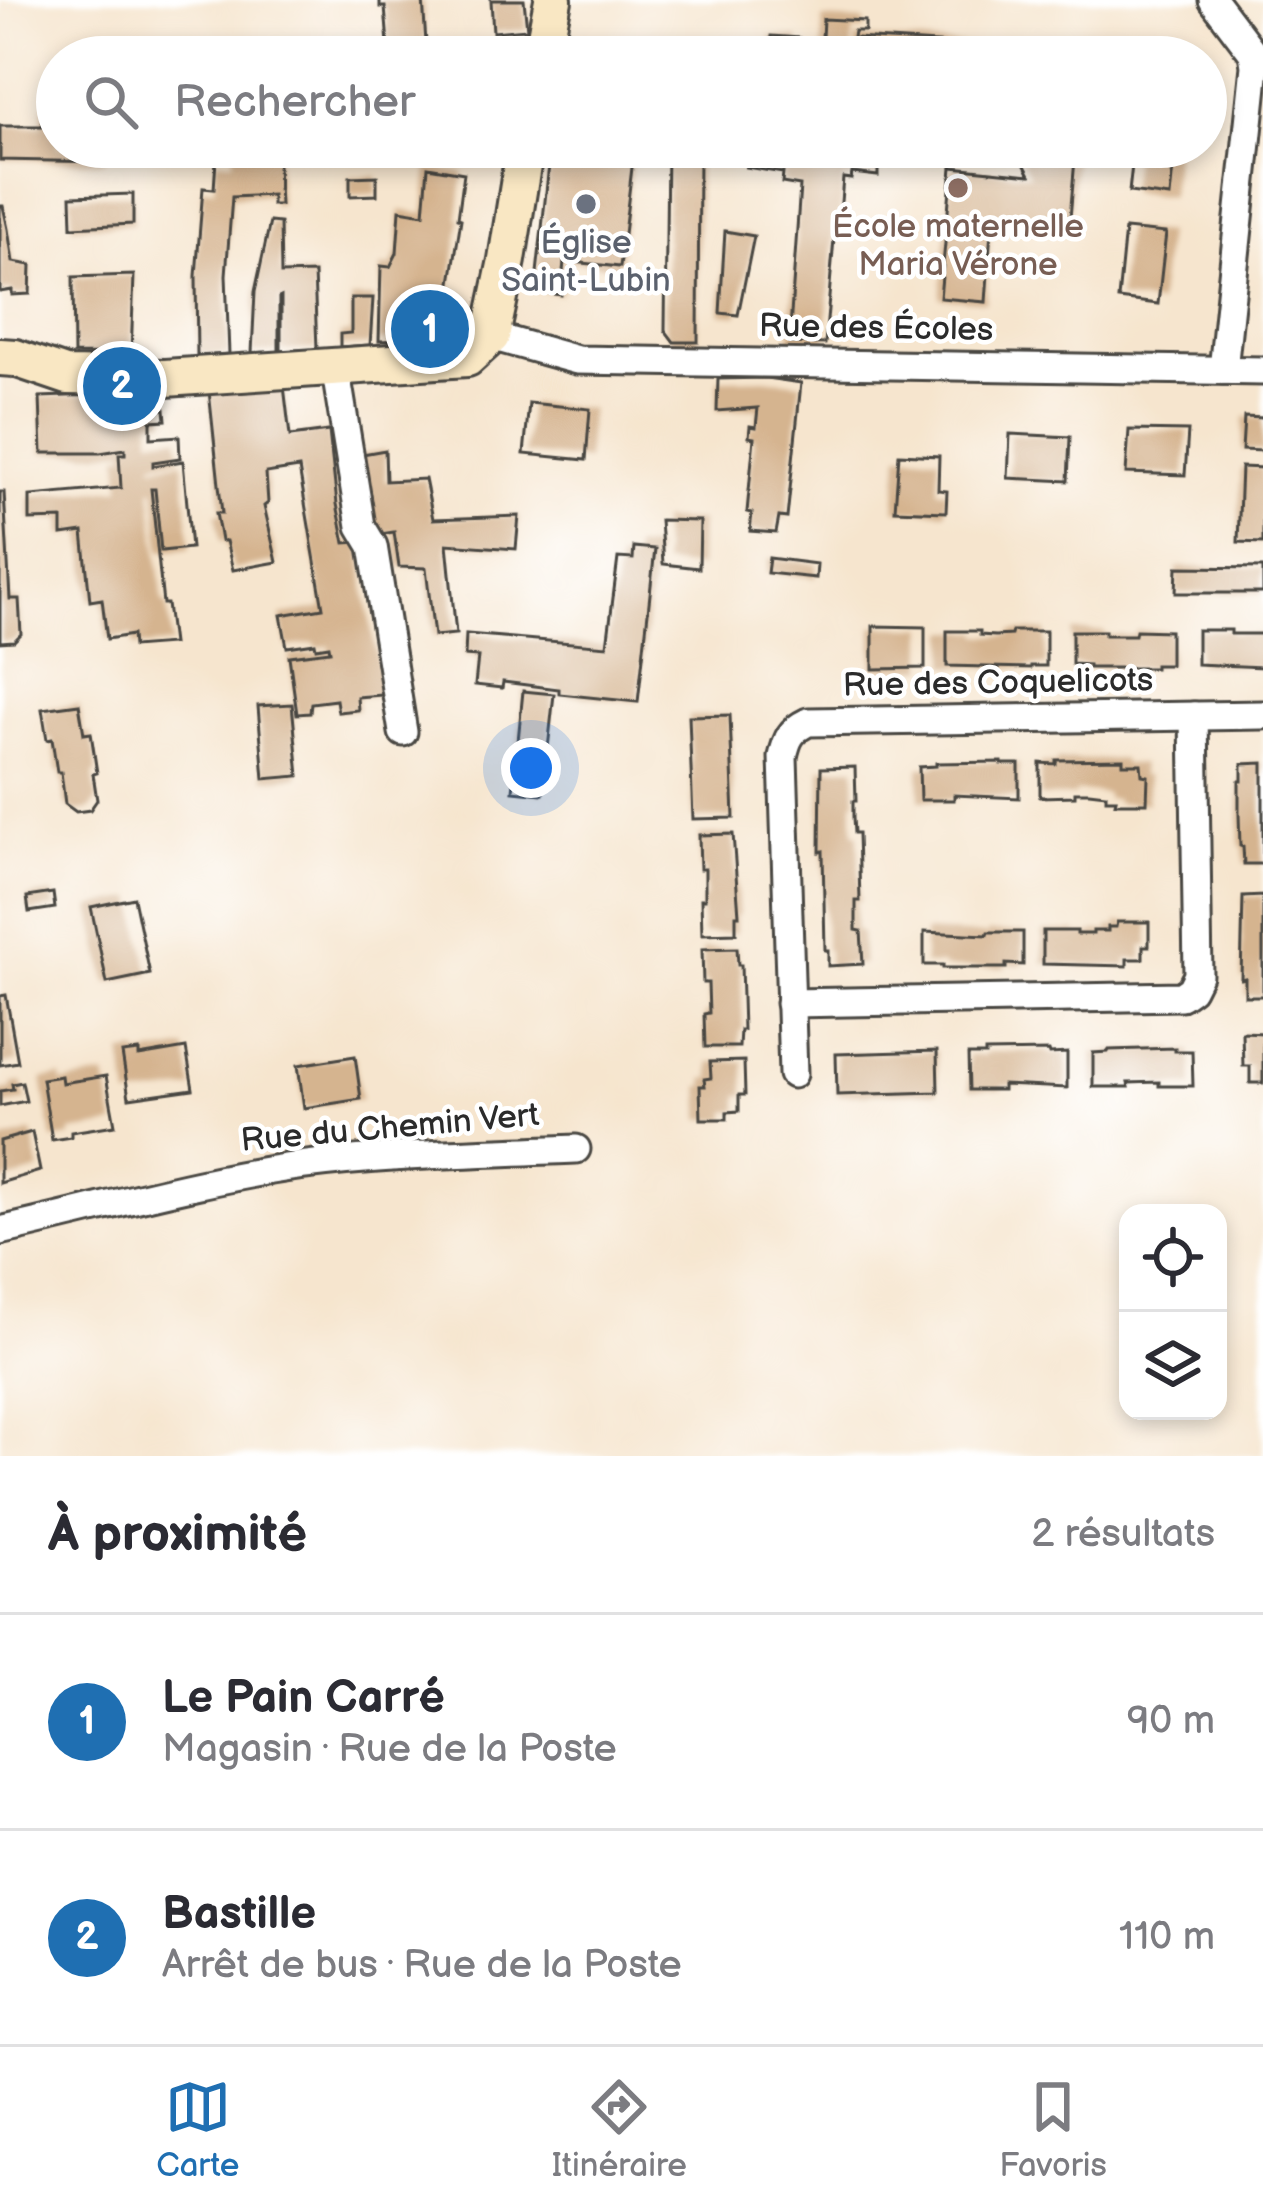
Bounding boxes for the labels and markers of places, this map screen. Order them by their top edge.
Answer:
marker: École maternelle Maria Vérone [945,175,971,201]
marker: Église Saint-Lubin [573,191,599,217]
place label: École maternelle Maria Vérone [832,206,1084,285]
place label: Église Saint-Lubin [501,222,671,301]
pin: 1 [391,284,469,374]
pin: 2 [83,341,161,431]

